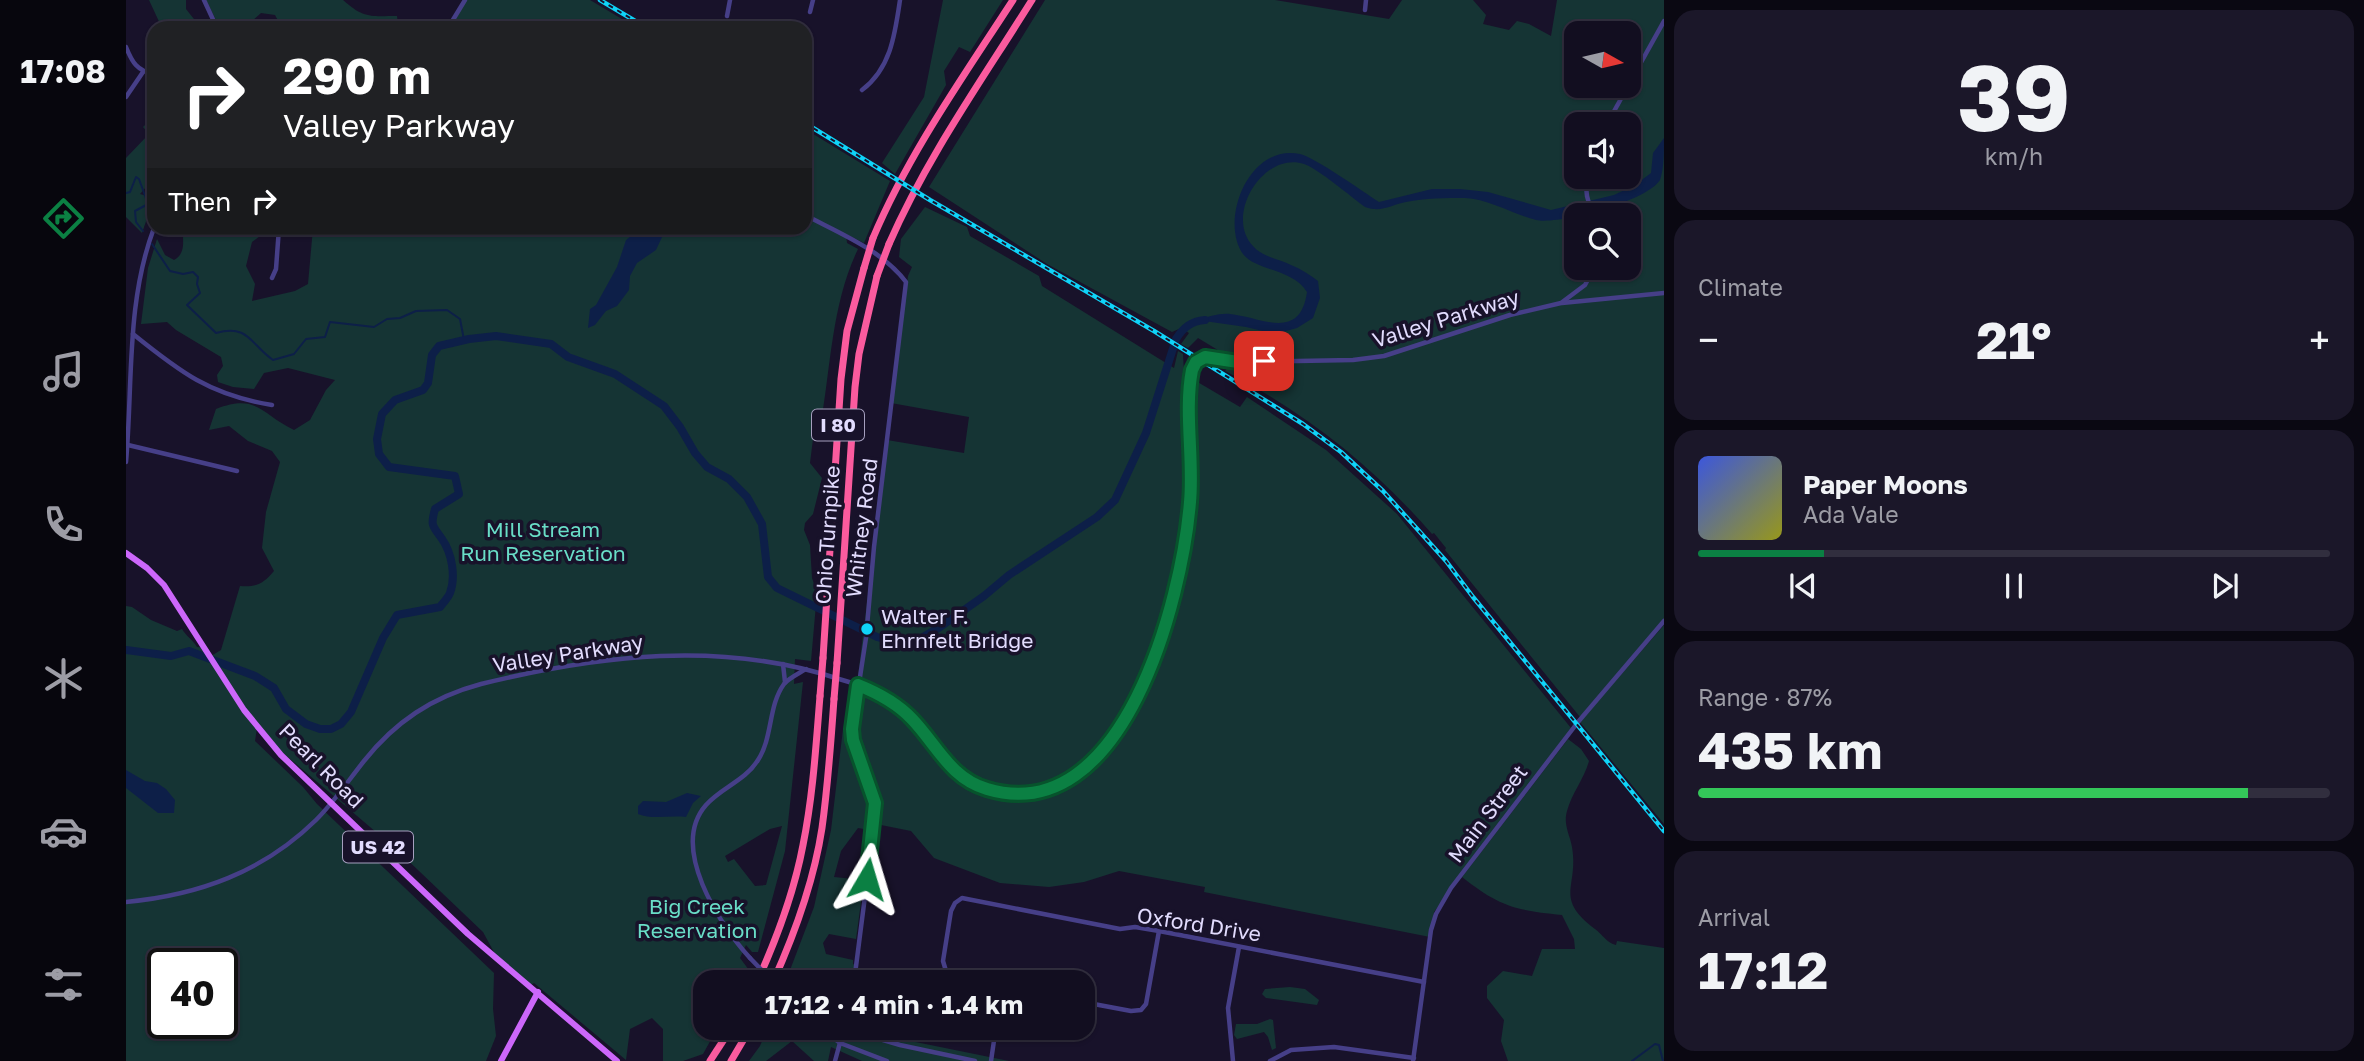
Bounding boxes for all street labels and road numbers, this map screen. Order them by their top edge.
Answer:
street label: Valley Parkway [1369,283,1522,353]
road number: I 80 [812,410,864,440]
street label: Whitney Road [840,457,882,599]
street label: Ohio Turnpike [809,465,845,605]
street label: Valley Parkway [491,628,645,678]
street label: Pearl Road [274,717,370,813]
street label: Main Street [1442,759,1532,867]
road number: US 42 [343,832,413,862]
street label: Oxford Drive [1135,901,1263,947]

